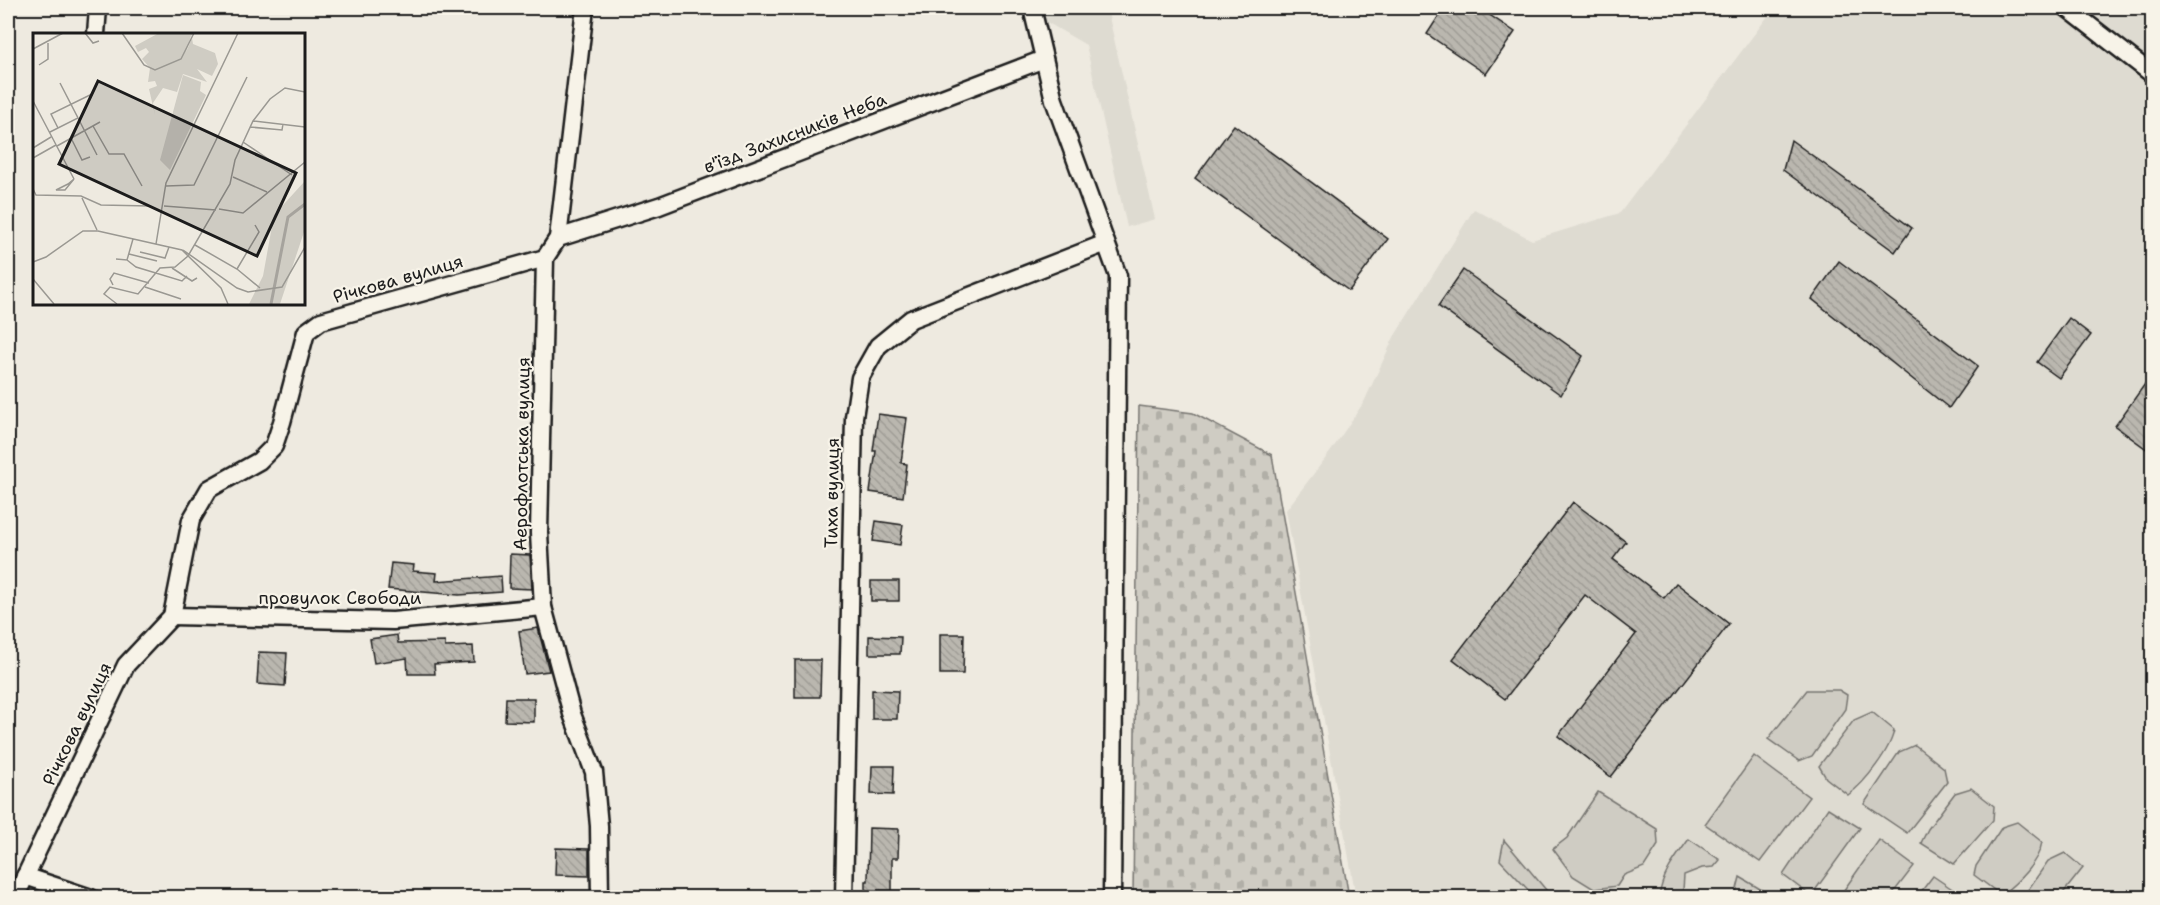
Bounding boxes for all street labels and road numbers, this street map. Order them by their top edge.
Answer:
street label: в'їзд Захисників Неба [700,87,890,179]
street label: Річкова вулиця [330,249,466,309]
street label: Аерофлотська вулиця [508,357,536,551]
street label: Тиха вулиця [819,438,845,548]
street label: провулок Свободи [258,586,422,610]
street label: Річкова вулиця [37,658,117,790]

